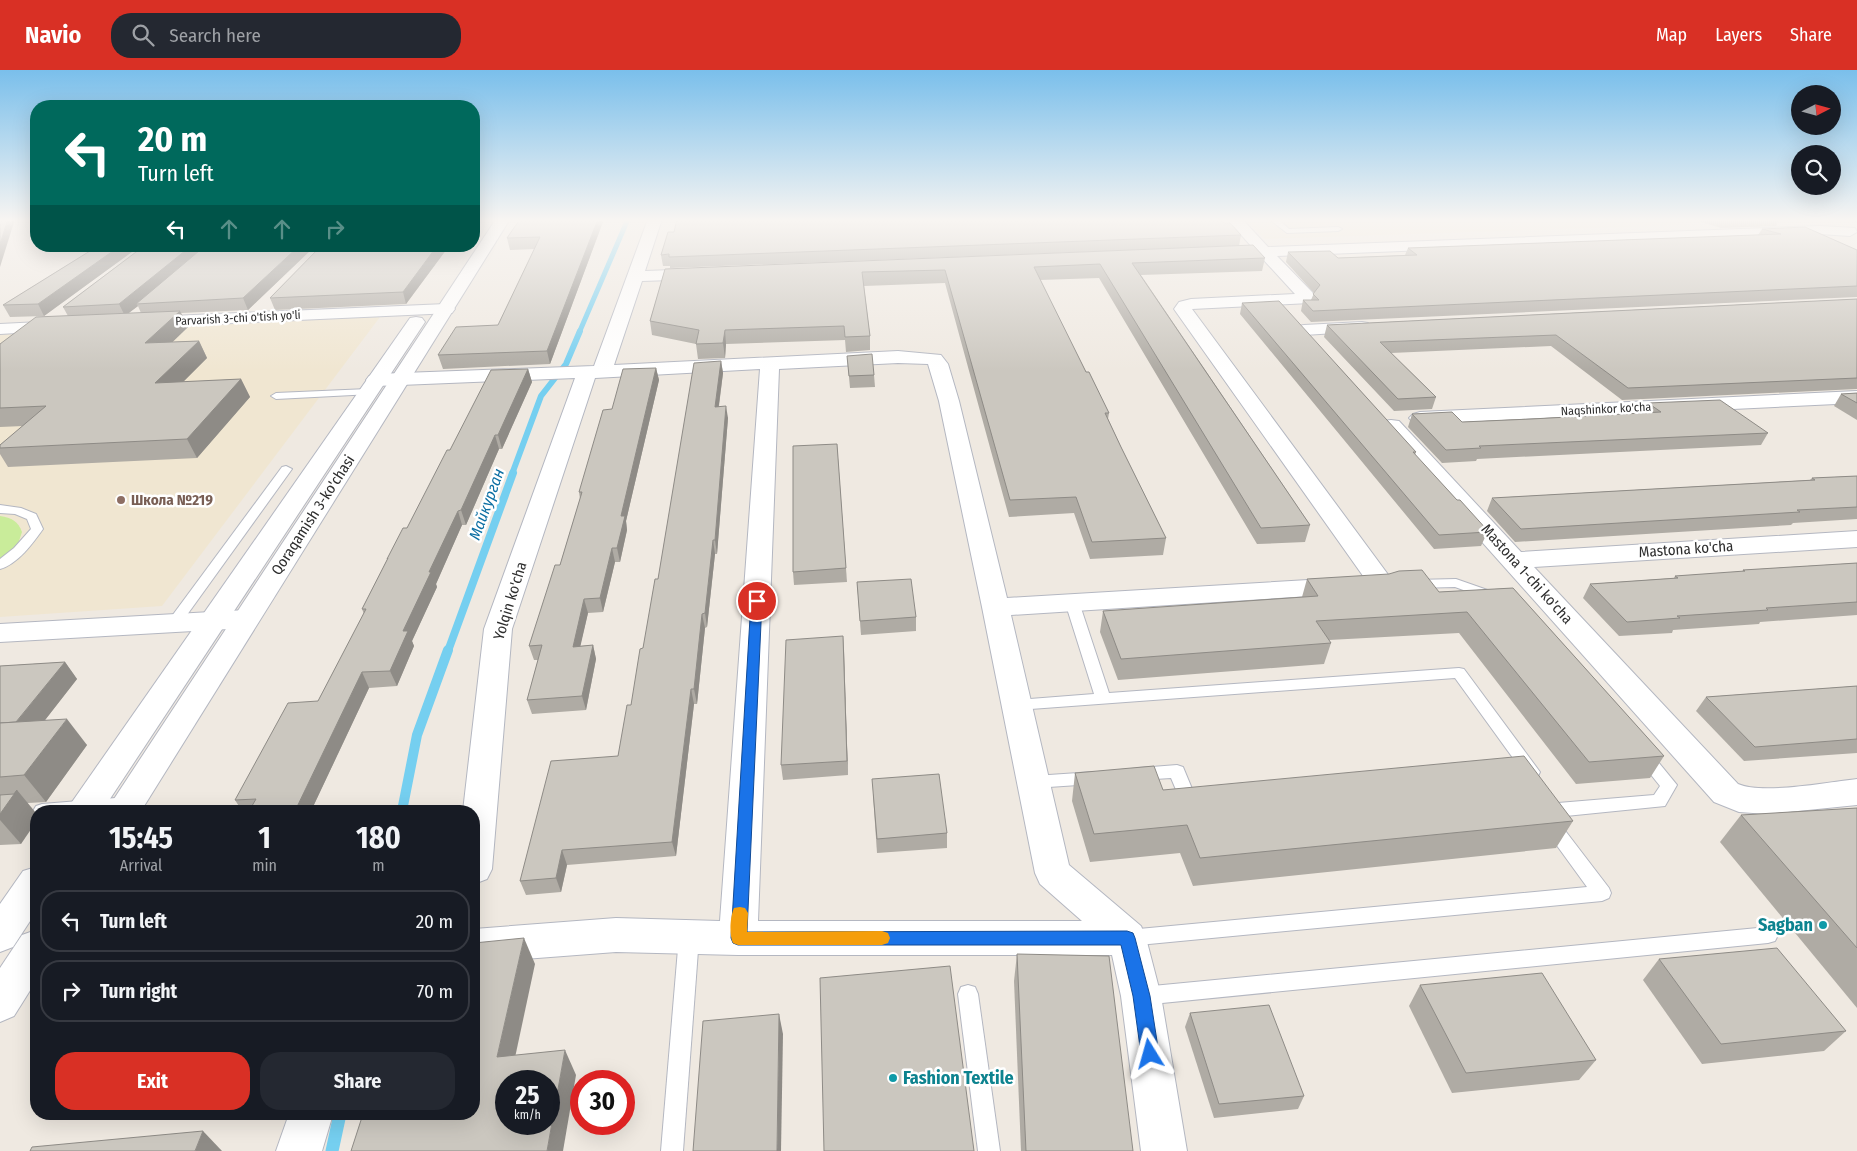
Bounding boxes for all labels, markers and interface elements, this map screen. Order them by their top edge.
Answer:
search box [111,13,461,58]
text: Navio [25,21,81,49]
icon: search [129,21,157,49]
text: Search here [169,24,261,47]
text: Map [1656,24,1687,46]
text: Layers [1715,24,1762,46]
text: Share [1790,24,1832,46]
north arrow [1791,85,1841,135]
map controls [1791,85,1841,195]
text: 20 m [138,118,207,160]
icon: left [55,120,120,185]
button: search [1791,145,1841,195]
text: Turn left [138,160,214,187]
icon: left [162,215,190,243]
icon: ahead [215,215,243,243]
icon: ahead [268,215,296,243]
icon: right [321,215,349,243]
street label: Parvarish 3-chi o'tish yo'li [175,308,301,328]
street label: Naqshinkor ko'cha [1560,400,1652,418]
street label: Qoraqamish 3-ko'chasi [267,452,359,578]
water label: Майкурган [465,466,508,542]
place label: Школа №219 [131,491,213,509]
marker: Школа №219 [115,494,127,506]
street label: Mastona 1-chi ko'cha [1478,520,1576,628]
street label: Mastona ko'cha [1638,537,1734,561]
street label: Yolqin ko'cha [490,560,530,642]
pin [736,580,778,622]
icon: arrive [743,587,771,615]
text: 15:45 [109,820,173,856]
text: 1 [258,820,271,856]
text: 180 [356,820,401,856]
text: Arrival [120,856,162,875]
text: min [252,856,277,875]
text: m [372,856,385,875]
icon: left [57,907,85,935]
text: Turn left [100,910,167,933]
text: 20 m [416,910,453,933]
place label: Sagban [1758,914,1813,936]
marker: Sagban [1817,919,1829,931]
icon: right [57,977,85,1005]
text: Turn right [100,980,177,1003]
text: 70 m [417,980,453,1003]
position arrow [1123,1027,1175,1079]
button: Exit [55,1052,250,1110]
button: Share [260,1052,455,1110]
place label: Fashion Textile [903,1067,1014,1089]
speed limit sign: 30 [570,1070,635,1135]
marker: Fashion Textile [887,1072,899,1084]
text: 25 [516,1081,539,1111]
text: km/h [514,1108,541,1122]

